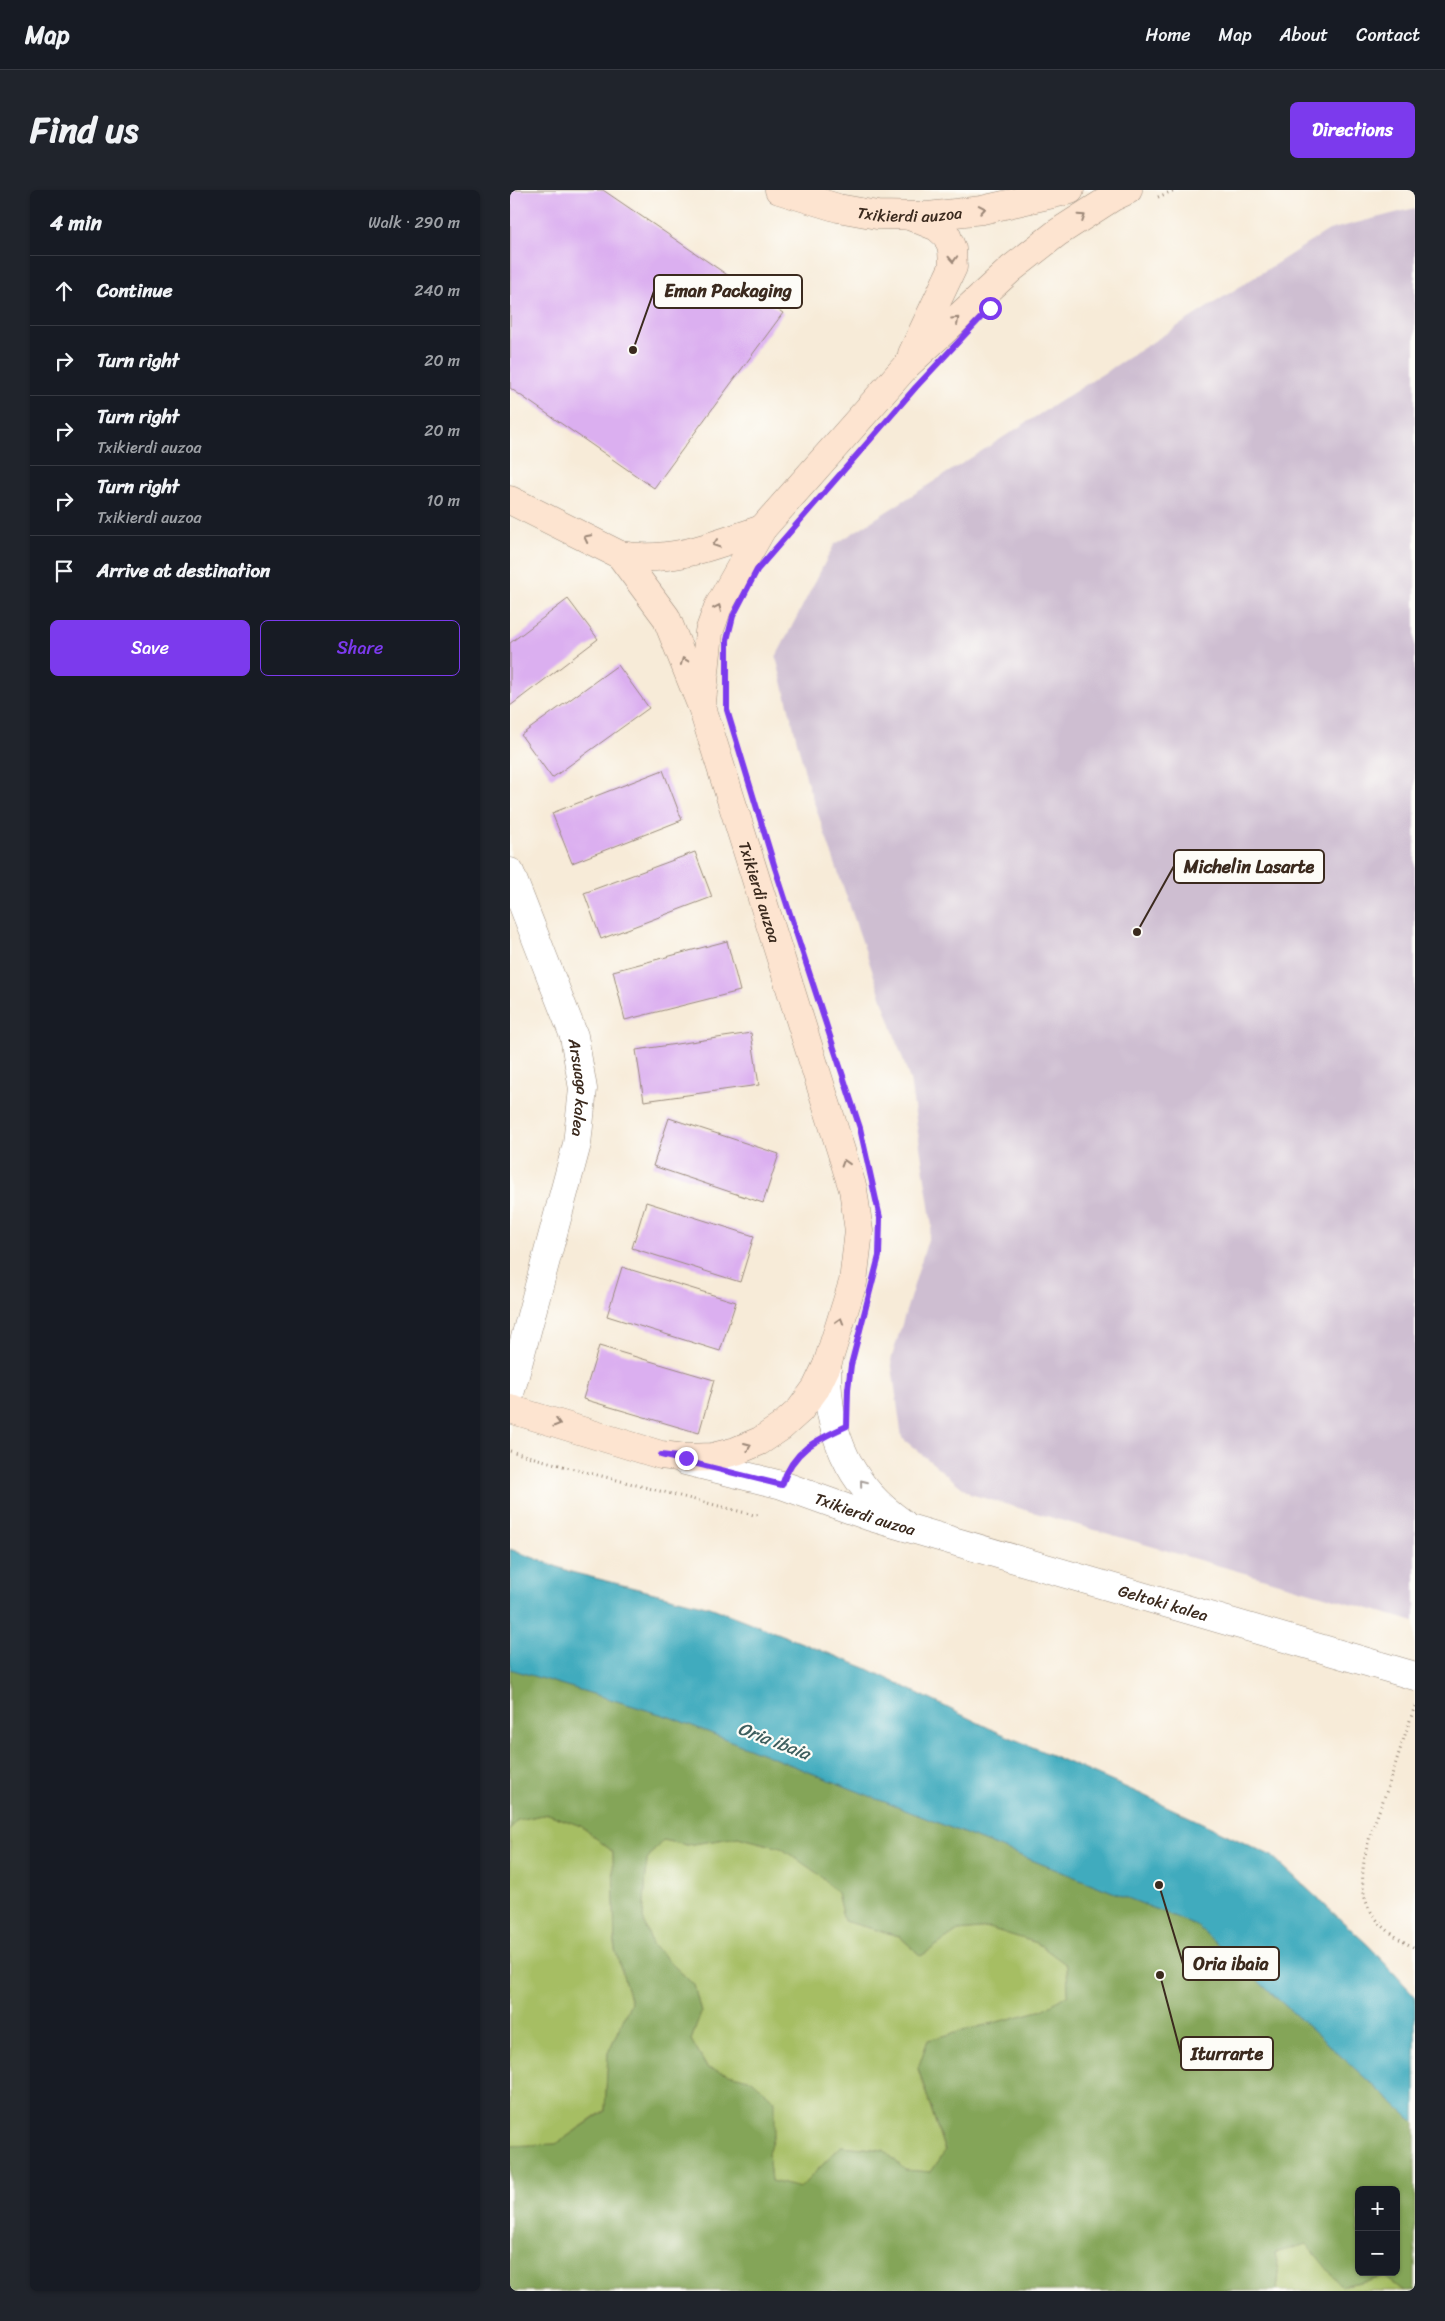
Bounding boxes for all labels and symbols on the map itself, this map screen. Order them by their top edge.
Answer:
street label: Txikierdi auzoa [855,198,964,231]
one-way arrow [977,205,986,215]
one-way arrow [1076,214,1085,224]
one-way arrow [947,255,958,263]
callout: Eman Packaging [654,275,802,308]
text: Eman Packaging [664,275,792,307]
route start [979,297,1002,320]
one-way arrow [950,317,959,326]
one-way arrow [583,534,592,544]
one-way arrow [712,539,720,549]
one-way arrow [712,604,723,613]
one-way arrow [679,658,689,666]
street label: Txikierdi auzoa [730,838,789,947]
callout: Michelin Lasarte [1174,850,1324,883]
text: Michelin Lasarte [1183,851,1315,883]
street label: Arsuaga kalea [559,1035,597,1138]
one-way arrow [840,1159,850,1167]
one-way arrow [835,1318,845,1326]
one-way arrow [552,1418,560,1428]
one-way arrow [743,1442,751,1452]
route end [675,1447,698,1470]
one-way arrow [859,1480,868,1489]
street label: Txikierdi auzoa [811,1484,920,1545]
street label: Geltoki kalea [1115,1576,1212,1630]
water label: Oria ibaia [733,1713,817,1770]
callout: Oria ibaia [1183,1947,1279,1980]
text: Oria ibaia [1193,1948,1270,1980]
callout: Iturrarte [1181,2037,1273,2070]
text: Iturrarte [1190,2038,1263,2070]

